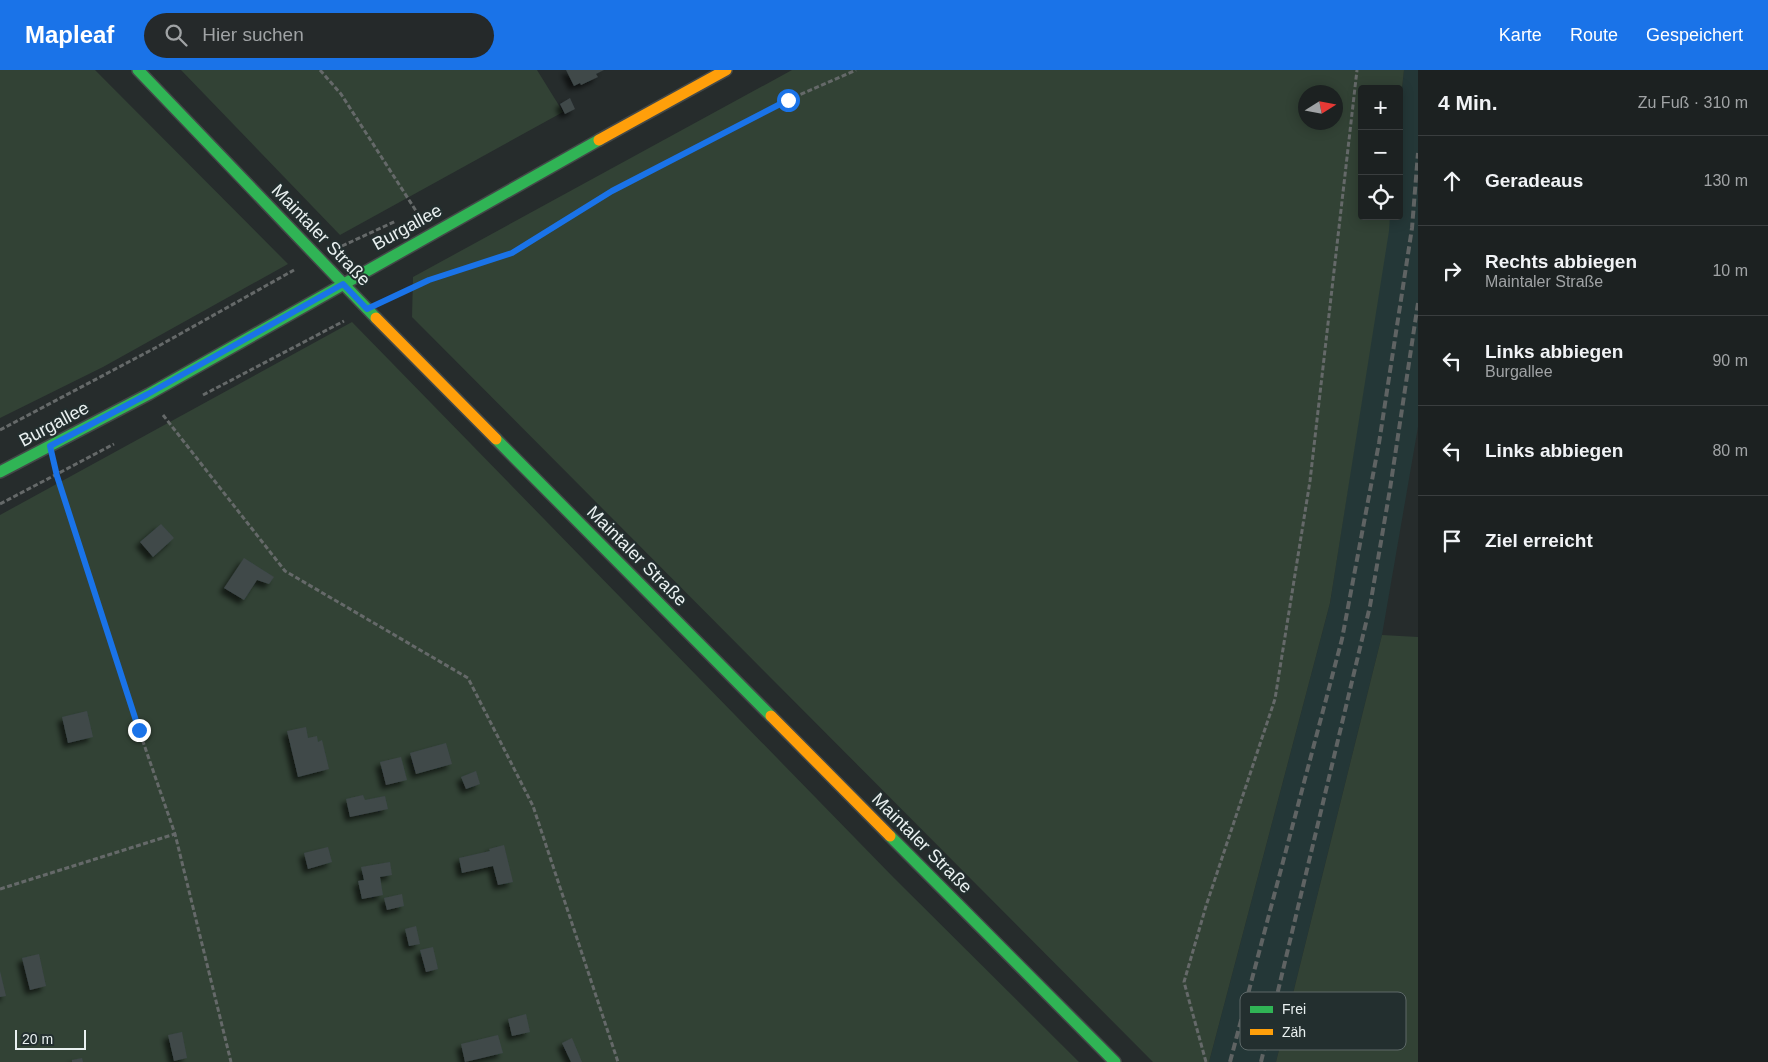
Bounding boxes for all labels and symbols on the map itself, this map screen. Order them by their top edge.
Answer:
north arrow [1298,85,1343,130]
route start [777,89,800,112]
street label: Maintaler Straße [268,180,374,290]
street label: Burgallee [369,200,445,254]
street label: Burgallee [16,397,92,451]
street label: Maintaler Straße [583,502,691,610]
route end [128,719,151,742]
street label: Maintaler Straße [868,789,976,897]
legend [1240,992,1406,1050]
text: Frei [1282,1001,1306,1017]
text: Zäh [1282,1024,1306,1040]
scale bar [15,1027,86,1050]

